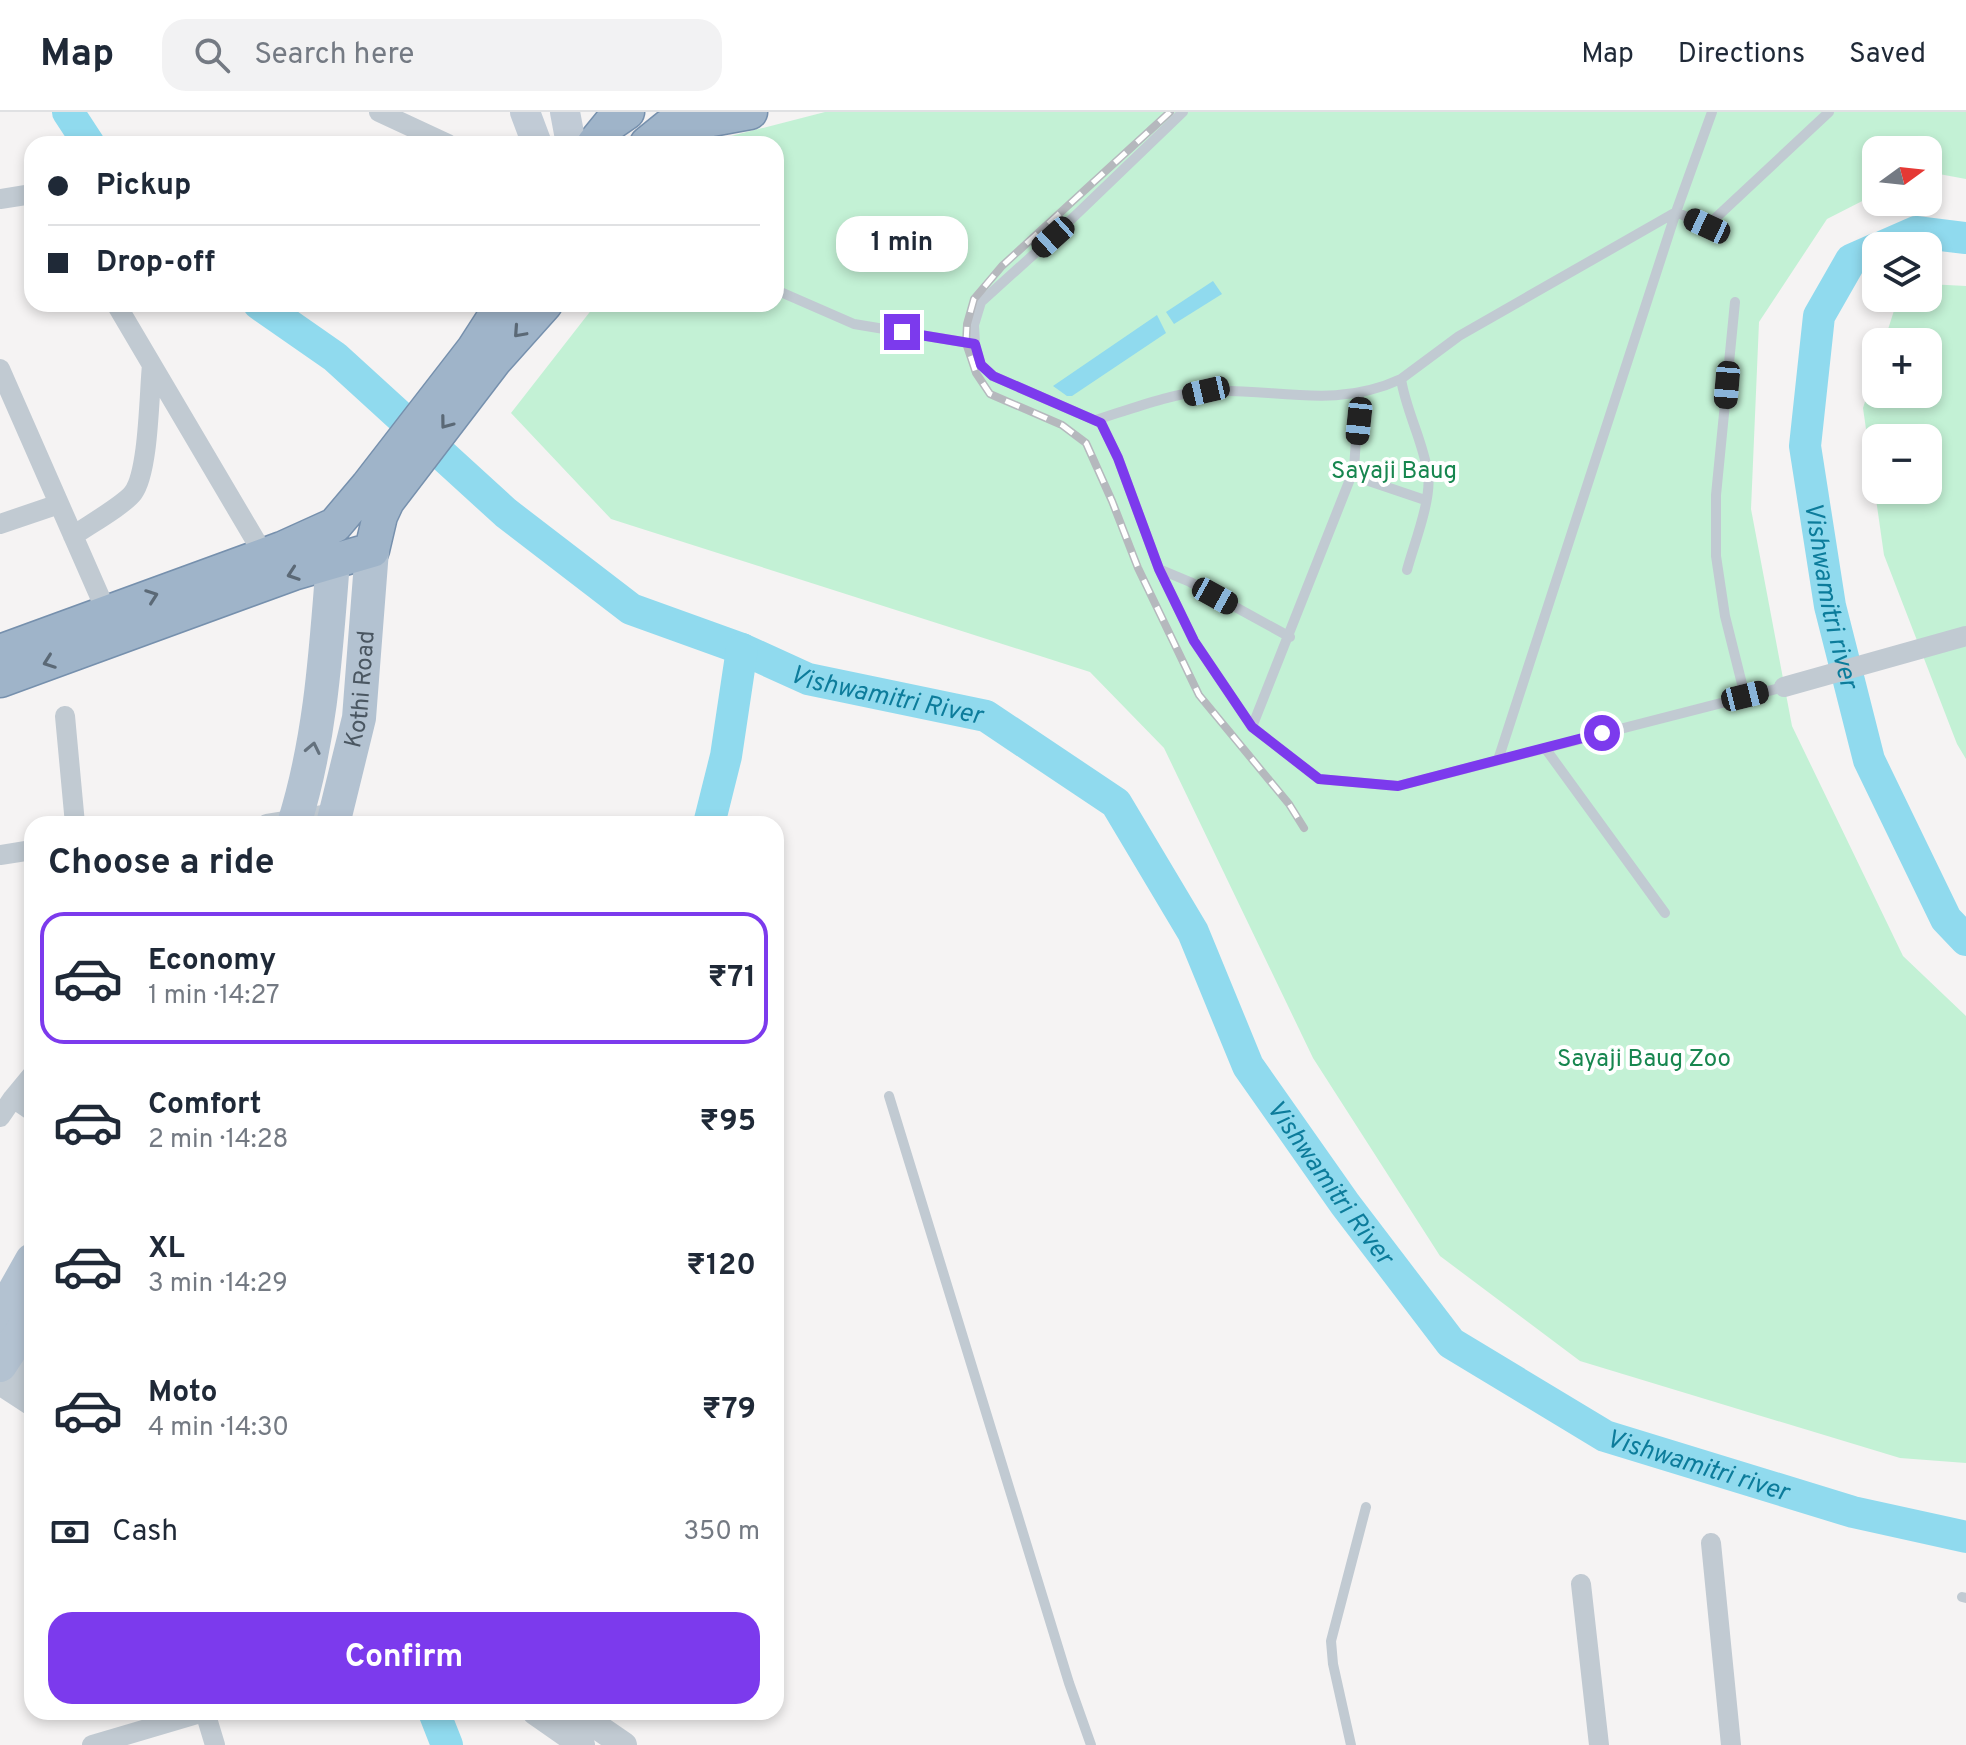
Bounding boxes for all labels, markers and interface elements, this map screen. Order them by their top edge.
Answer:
search box [162,19,722,91]
text: Map [40,31,114,80]
icon: search [190,33,234,77]
text: Search here [254,37,414,74]
text: Map [1581,37,1634,73]
text: Directions [1678,37,1805,73]
text: Saved [1849,37,1926,73]
north arrow [1862,136,1942,216]
map controls [1862,136,1942,504]
text: Pickup [96,168,191,205]
car [1680,205,1734,247]
car [1027,212,1079,262]
callout: 1 min [836,216,968,272]
text: 1 min [871,227,933,260]
button: layers [1862,232,1942,312]
text: Drop-off [96,245,215,282]
route end [884,314,920,350]
one-way arrow [515,323,529,338]
button: + [1862,328,1942,408]
car [1713,360,1741,410]
car [1180,374,1232,408]
car [1345,396,1373,446]
one-way arrow [442,414,456,429]
button: − [1862,424,1942,504]
park label: Sayaji Baug [1331,457,1457,487]
water label: Vishwamitri river [1795,500,1865,694]
one-way arrow [287,564,301,580]
car [1188,574,1242,618]
one-way arrow [144,590,158,606]
street label: Kothi Road [339,629,383,751]
one-way arrow [42,653,56,669]
water label: Vishwamitri River [783,659,987,734]
car [1719,679,1771,713]
route start [1584,715,1620,751]
one-way arrow [304,742,321,756]
text: Choose a ride [48,841,274,887]
icon: car [52,942,124,1014]
text: Economy [148,943,276,980]
text: ₹71 [708,960,756,997]
text: 1 min · 14:27 [148,980,280,1013]
park label: Sayaji Baug Zoo [1557,1045,1731,1075]
icon: car [52,1086,124,1158]
text: Comfort [148,1087,261,1124]
water label: Vishwamitri River [1258,1094,1401,1274]
text: ₹95 [700,1104,756,1141]
text: 2 min · 14:28 [148,1124,288,1157]
icon: car [52,1230,124,1302]
text: XL [148,1231,185,1268]
text: ₹120 [686,1248,756,1285]
text: 3 min · 14:29 [148,1268,288,1301]
icon: car [52,1374,124,1446]
text: Moto [148,1375,218,1412]
text: ₹79 [702,1392,756,1429]
text: 4 min · 14:30 [148,1412,289,1445]
water label: Vishwamitri river [1602,1423,1795,1511]
icon: cash [48,1510,92,1554]
text: Cash [112,1514,178,1551]
text: 350 m [683,1516,760,1549]
button: Confirm [48,1612,760,1704]

